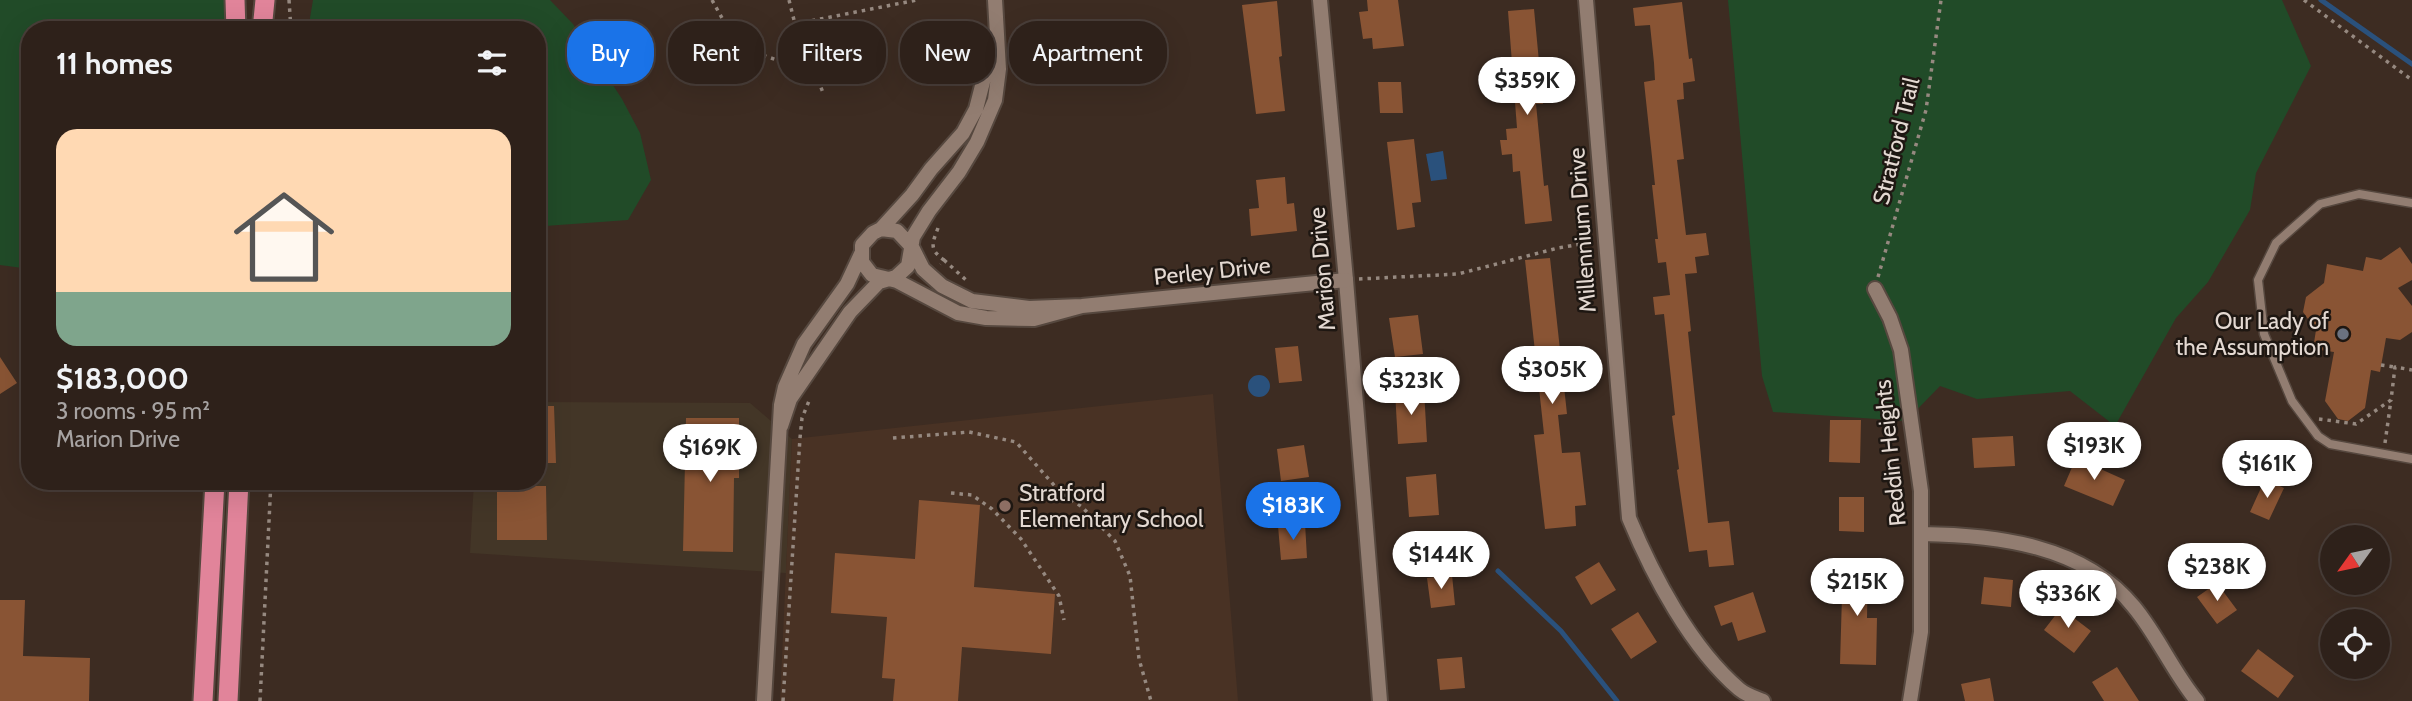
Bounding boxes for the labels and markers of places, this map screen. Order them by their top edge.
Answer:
pin: $359K [1478,58,1576,117]
place label: Our Lady of the Assumption [2176,307,2329,361]
marker: Our Lady of the Assumption [2335,326,2351,342]
pin: $305K [1503,346,1601,406]
pin: $323K [1362,358,1460,417]
pin: $193K [2045,422,2143,482]
pin: $169K [661,424,759,484]
pin: $161K [2218,440,2316,500]
place label: Stratford Elementary School [1019,479,1204,533]
pin: $183K [1244,482,1342,542]
marker: Stratford Elementary School [997,498,1013,514]
pin: $144K [1392,532,1490,591]
pin: $238K [2168,544,2266,603]
pin: $215K [1808,558,1906,618]
pin: $336K [2019,570,2117,630]

